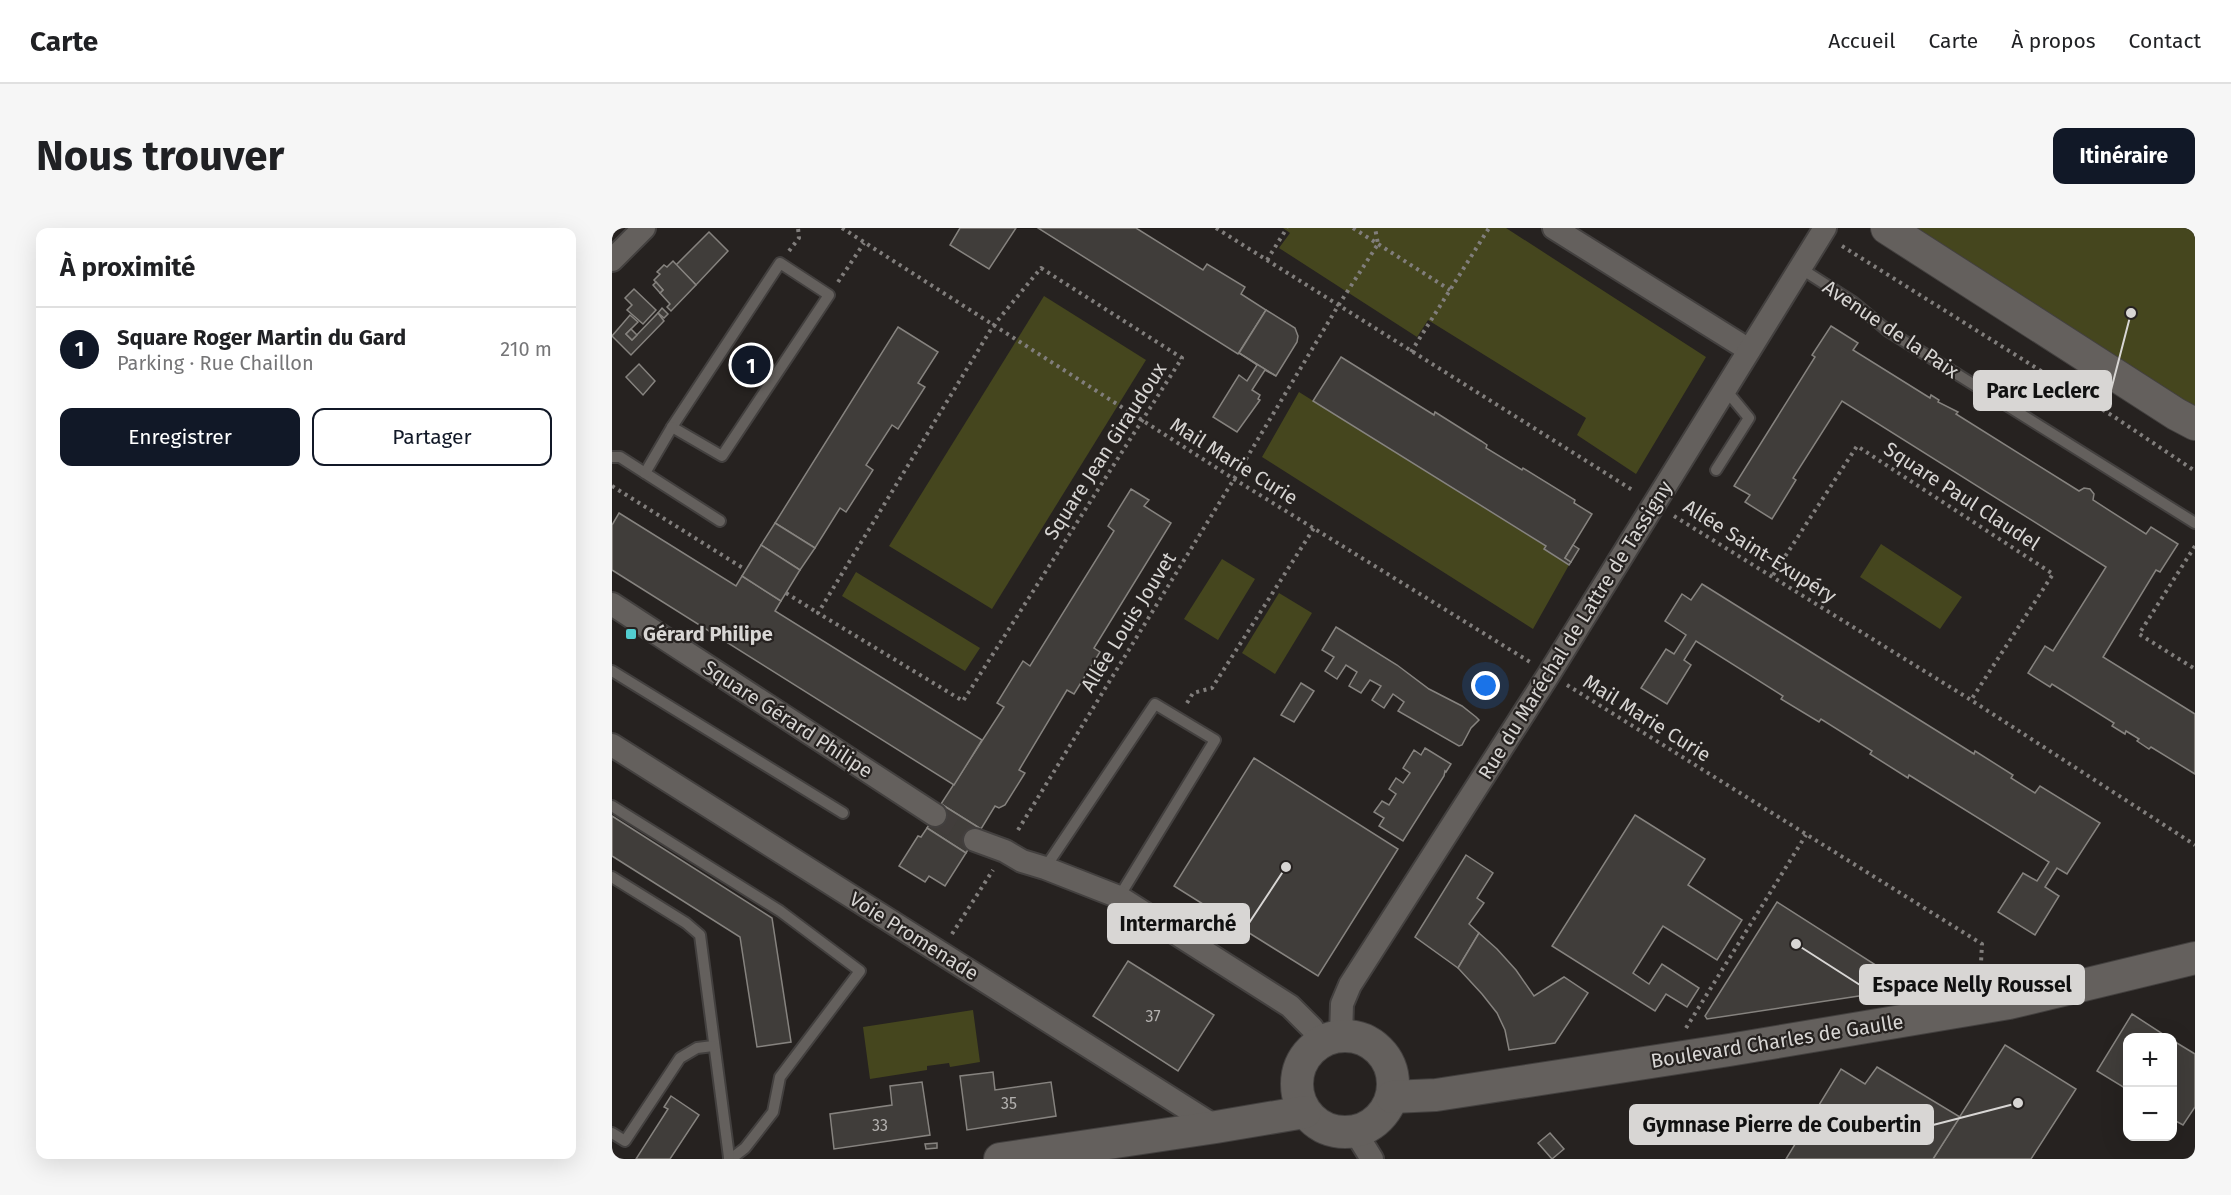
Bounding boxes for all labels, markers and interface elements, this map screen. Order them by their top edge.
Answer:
text: Carte [30,25,98,58]
text: Accueil [1828,28,1895,54]
text: Carte [1928,28,1978,54]
text: À propos [2011,28,2096,54]
text: Contact [2129,28,2201,54]
button: Itinéraire [2053,128,2195,184]
text: Nous trouver [36,131,284,181]
text: À proximité [60,252,195,283]
street label: Avenue de la Paix [1819,275,1964,383]
text: Square Roger Martin du Gard [117,324,406,351]
text: 1 [75,337,84,361]
text: 210 m [500,337,552,361]
pin: 1 [732,342,770,388]
text: Parking · Rue Chaillon [117,351,314,375]
street label: Square Jean Giraudoux [1039,358,1171,544]
callout: Parc Leclerc [1974,371,2111,410]
text: Parc Leclerc [1986,378,2100,404]
button: Enregistrer [60,408,300,466]
button: Partager [312,408,552,466]
street label: Mail Marie Curie [1166,412,1302,510]
street label: Square Paul Claudel [1880,437,2045,555]
street label: Rue du Maréchal de Lattre de Tassigny [1473,476,1677,784]
street label: Allée Saint-Exupéry [1679,494,1841,608]
street label: Allée Louis Jouvet [1075,547,1181,696]
place label: Gérard Philipe [643,622,773,646]
marker: Gérard Philipe [624,627,638,641]
street label: Square Gérard Philipe [699,655,877,783]
street label: Mail Marie Curie [1579,669,1715,767]
your location [1471,671,1500,700]
street label: Voie Promenade [845,887,983,985]
callout: Intermarché [1108,904,1249,943]
text: Intermarché [1120,911,1237,937]
callout: Espace Nelly Roussel [1860,965,2084,1004]
text: Espace Nelly Roussel [1872,972,2073,998]
house number: 37 [1145,1007,1161,1026]
street label: Boulevard Charles de Gaulle [1649,1009,1905,1073]
map controls [2123,1033,2177,1141]
button: + [2123,1033,2177,1087]
button: − [2123,1087,2177,1141]
house number: 35 [1001,1094,1017,1113]
callout: Gymnase Pierre de Coubertin [1630,1105,1933,1144]
text: Gymnase Pierre de Coubertin [1643,1112,1921,1138]
house number: 33 [872,1116,888,1135]

